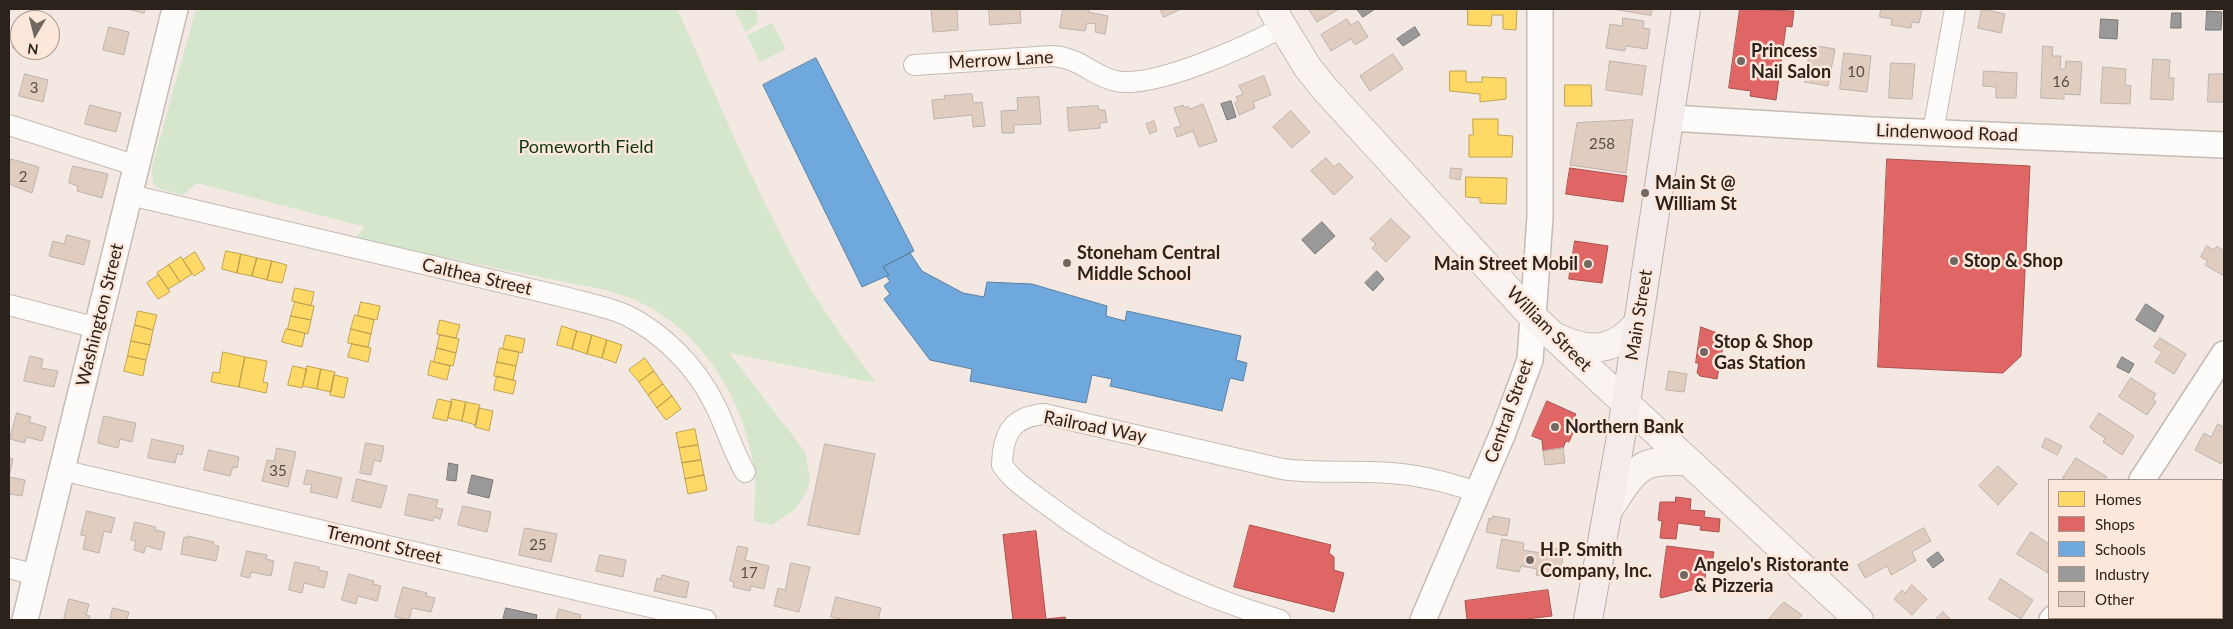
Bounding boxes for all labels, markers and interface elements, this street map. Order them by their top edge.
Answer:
north arrow [10,10,60,60]
text: N [26,40,40,59]
place label: Princess Nail Salon [1751,40,1831,82]
street label: Merrow Lane [948,46,1054,74]
marker: Princess Nail Salon [1735,55,1747,67]
house number: 10 [1847,63,1865,81]
house number: 16 [2052,73,2070,91]
house number: 3 [30,79,38,97]
street label: Lindenwood Road [1876,120,2018,146]
house number: 258 [1589,135,1615,153]
park label: Pomeworth Field [519,136,653,158]
house number: 2 [19,168,27,186]
place label: Main St @ William St [1655,172,1737,214]
marker: Main St @ William St [1639,187,1651,199]
street label: Washington Street [72,241,128,389]
place label: Stoneham Central Middle School [1077,242,1220,284]
place label: Stop & Shop [1964,250,2063,272]
place label: Main Street Mobil [1434,253,1578,275]
street label: Calthea Street [420,254,534,300]
marker: Stop & Shop [1948,255,1960,267]
marker: Stoneham Central Middle School [1061,257,1073,269]
marker: Main Street Mobil [1582,258,1594,270]
street label: Main Street [1621,268,1657,362]
street label: William Street [1502,282,1596,376]
place label: Stop & Shop Gas Station [1714,331,1813,374]
marker: Stop & Shop Gas Station [1698,346,1710,358]
street label: Central Street [1480,356,1538,466]
street label: Railroad Way [1042,406,1148,448]
place label: Northern Bank [1565,416,1684,438]
marker: Northern Bank [1549,421,1561,433]
house number: 35 [269,462,287,480]
legend [2048,479,2223,619]
text: Homes [2095,490,2141,508]
text: Shops [2095,515,2135,533]
street label: Tremont Street [324,521,444,569]
house number: 25 [529,536,547,554]
place label: H.P. Smith Company, Inc. [1540,539,1652,582]
text: Schools [2095,540,2146,558]
marker: H.P. Smith Company, Inc. [1524,554,1536,566]
place label: Angelo's Ristorante & Pizzeria [1694,554,1849,596]
house number: 17 [740,564,758,582]
text: Industry [2095,565,2149,583]
marker: Angelo's Ristorante & Pizzeria [1678,569,1690,581]
text: Other [2095,590,2134,608]

